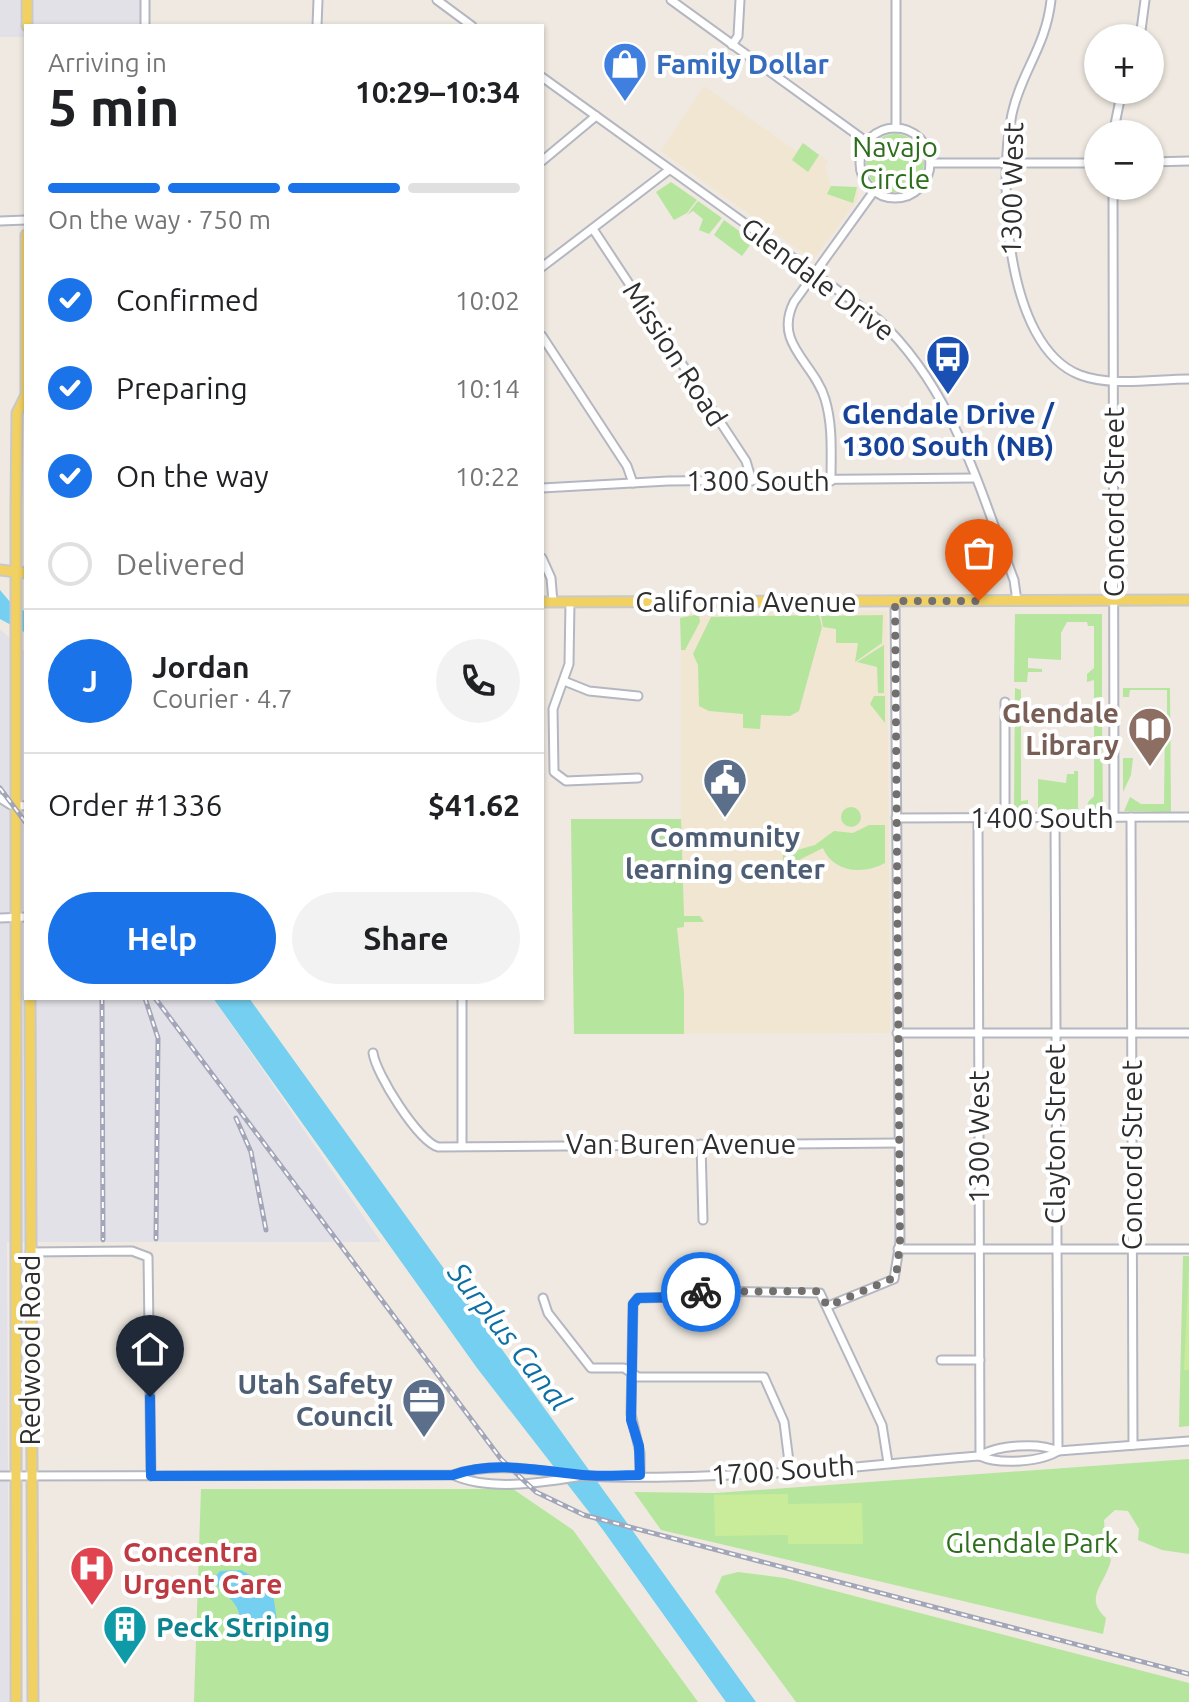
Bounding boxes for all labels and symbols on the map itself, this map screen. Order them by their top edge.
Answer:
shop icon: Family Dollar [601,40,649,103]
place label: Family Dollar [656,48,830,79]
street label: 1300 West [995,122,1028,256]
park label: Navajo Circle [852,131,938,194]
street label: Glendale Drive [736,211,901,346]
street label: Mission Road [617,276,734,432]
bus stop icon: Glendale Drive / 1300 South (NB) [924,333,972,396]
place label: Glendale Drive / 1300 South (NB) [842,398,1055,462]
street label: Concord Street [1098,407,1129,597]
street label: 1300 South [686,465,830,496]
pin [945,519,1013,601]
street label: California Avenue [635,586,857,617]
place label: Glendale Library [1002,697,1119,760]
library icon: Glendale Library [1126,705,1174,768]
public building icon: Community learning center [701,756,749,819]
street label: 1400 South [970,802,1114,833]
place label: Community learning center [625,821,825,884]
street label: Clayton Street [1039,1044,1070,1224]
street label: Concord Street [1116,1060,1147,1250]
street label: 1300 West [963,1070,994,1204]
street label: Van Buren Avenue [566,1128,796,1159]
courier [661,1252,741,1332]
street label: Redwood Road [14,1254,45,1446]
water label: Surplus Canal [441,1255,578,1418]
pin [116,1315,184,1397]
place label: Utah Safety Council [238,1368,393,1431]
office icon: Utah Safety Council [400,1376,448,1439]
street label: 1700 South [710,1449,856,1490]
park label: Glendale Park [946,1527,1118,1558]
place label: Concentra Urgent Care [123,1536,282,1599]
hospital icon: Concentra Urgent Care [68,1544,116,1607]
building icon: Peck Striping [101,1603,149,1666]
place label: Peck Striping [156,1611,330,1642]

